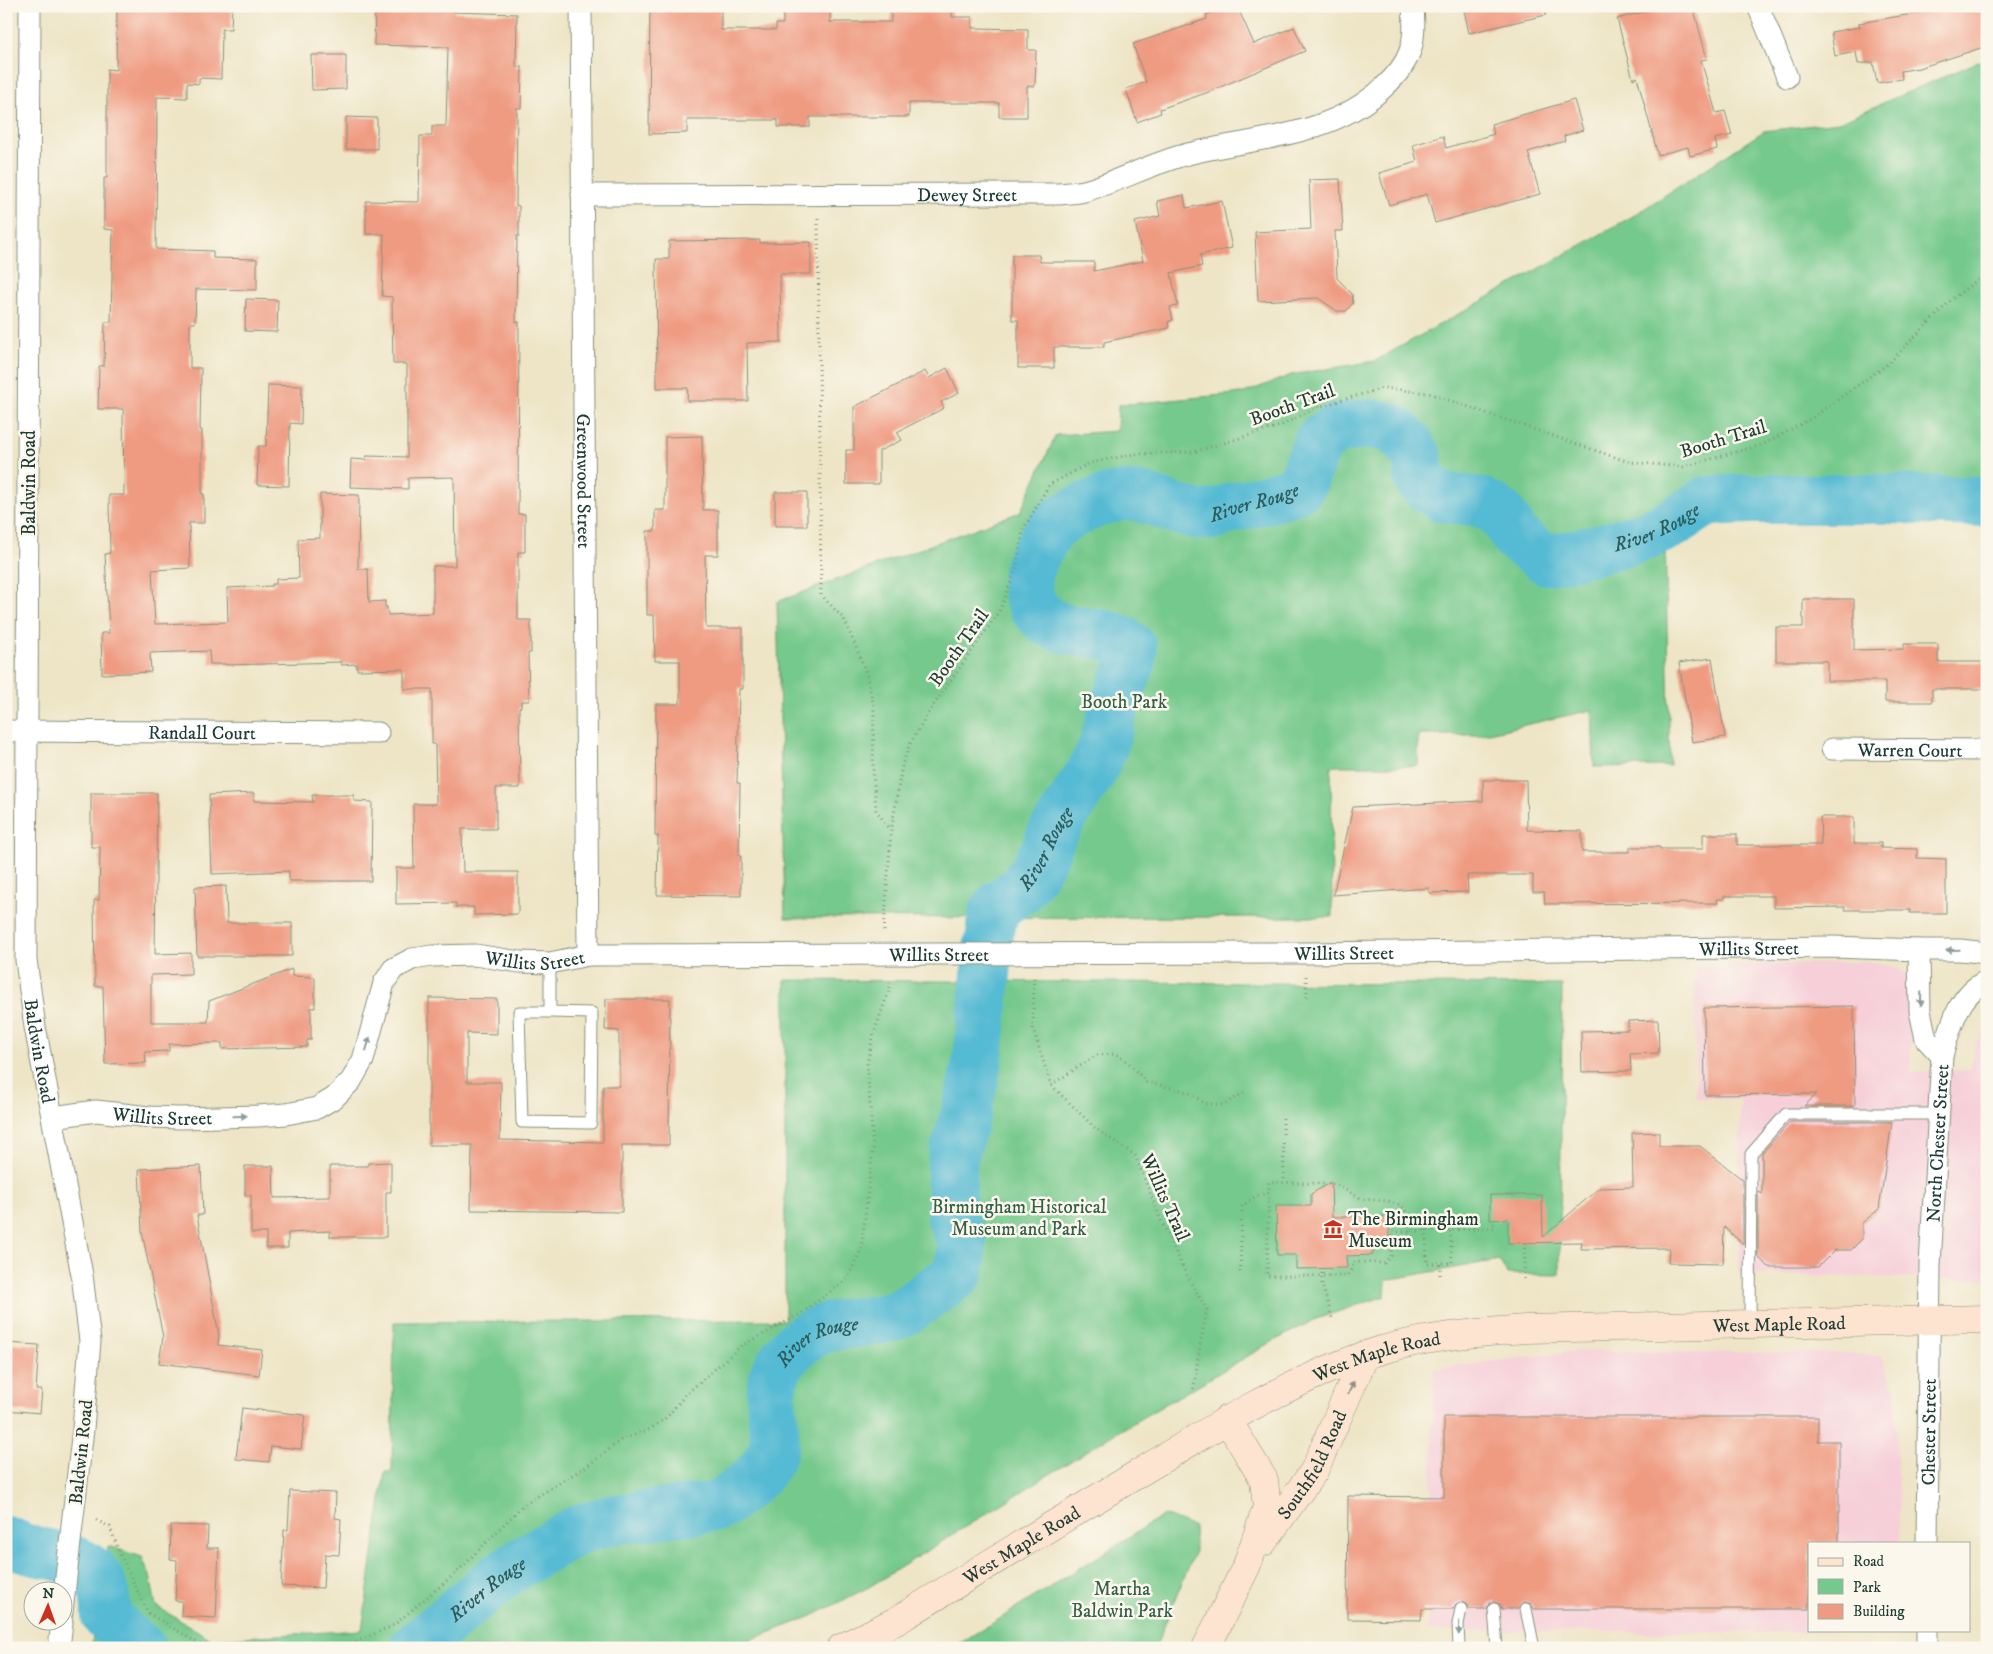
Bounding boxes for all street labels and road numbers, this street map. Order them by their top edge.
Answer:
street label: Dewey Street [917,184,1017,207]
street label: Booth Trail [1247,379,1338,431]
street label: Greenwood Street [571,413,595,549]
street label: Booth Trail [1678,415,1770,463]
street label: Baldwin Road [18,430,41,536]
street label: Booth Trail [924,605,994,691]
street label: Randall Court [148,722,256,745]
street label: Warren Court [1857,739,1962,763]
street label: Willits Street [1698,937,1799,962]
street label: Willits Street [1293,942,1394,966]
street label: Willits Street [888,944,989,967]
street label: Willits Street [482,946,587,976]
street label: Baldwin Road [18,997,59,1106]
street label: North Chester Street [1922,1064,1955,1223]
street label: Willits Street [110,1103,213,1131]
street label: Willits Trail [1135,1149,1194,1245]
street label: West Maple Road [1712,1312,1846,1338]
street label: West Maple Road [1309,1327,1443,1388]
street label: Chester Street [1918,1378,1942,1486]
street label: Baldwin Road [65,1398,99,1506]
street label: Southfield Road [1273,1407,1352,1524]
street label: West Maple Road [958,1501,1085,1591]

